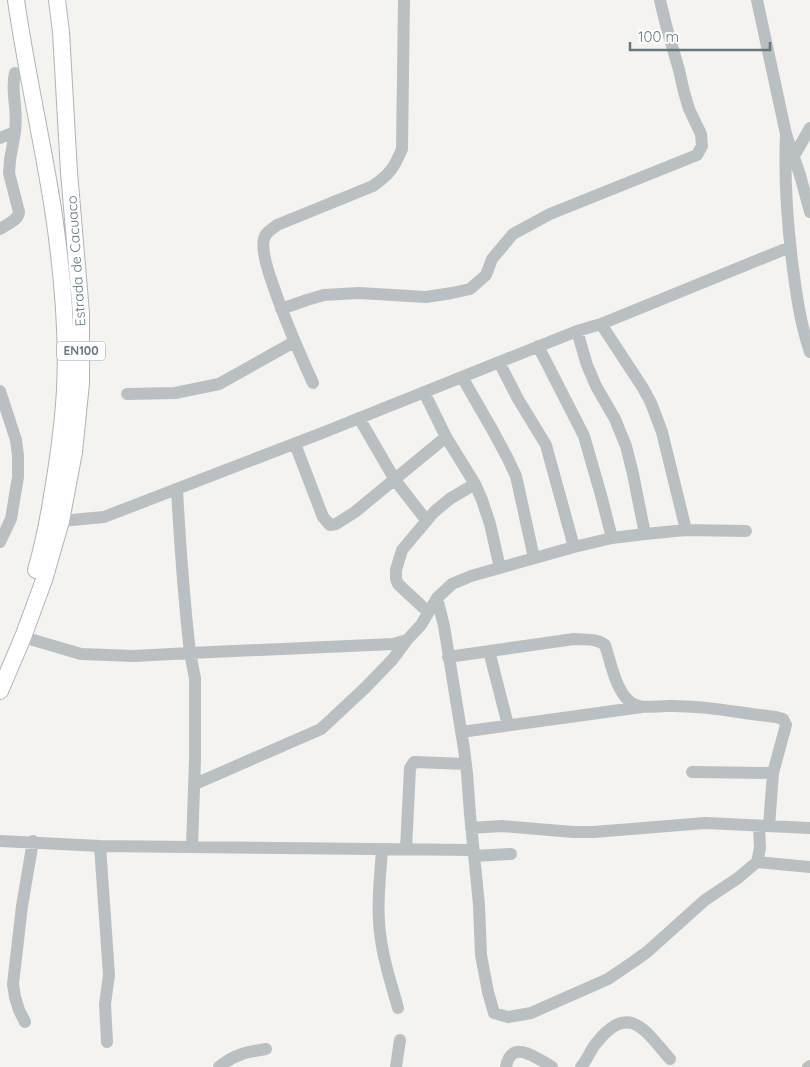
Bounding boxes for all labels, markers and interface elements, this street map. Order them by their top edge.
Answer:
scale bar [630,20,770,52]
text: 100 m [638,27,679,46]
street label: Estrada de Cacuaco [62,195,90,327]
road number: EN100 [57,342,105,361]

